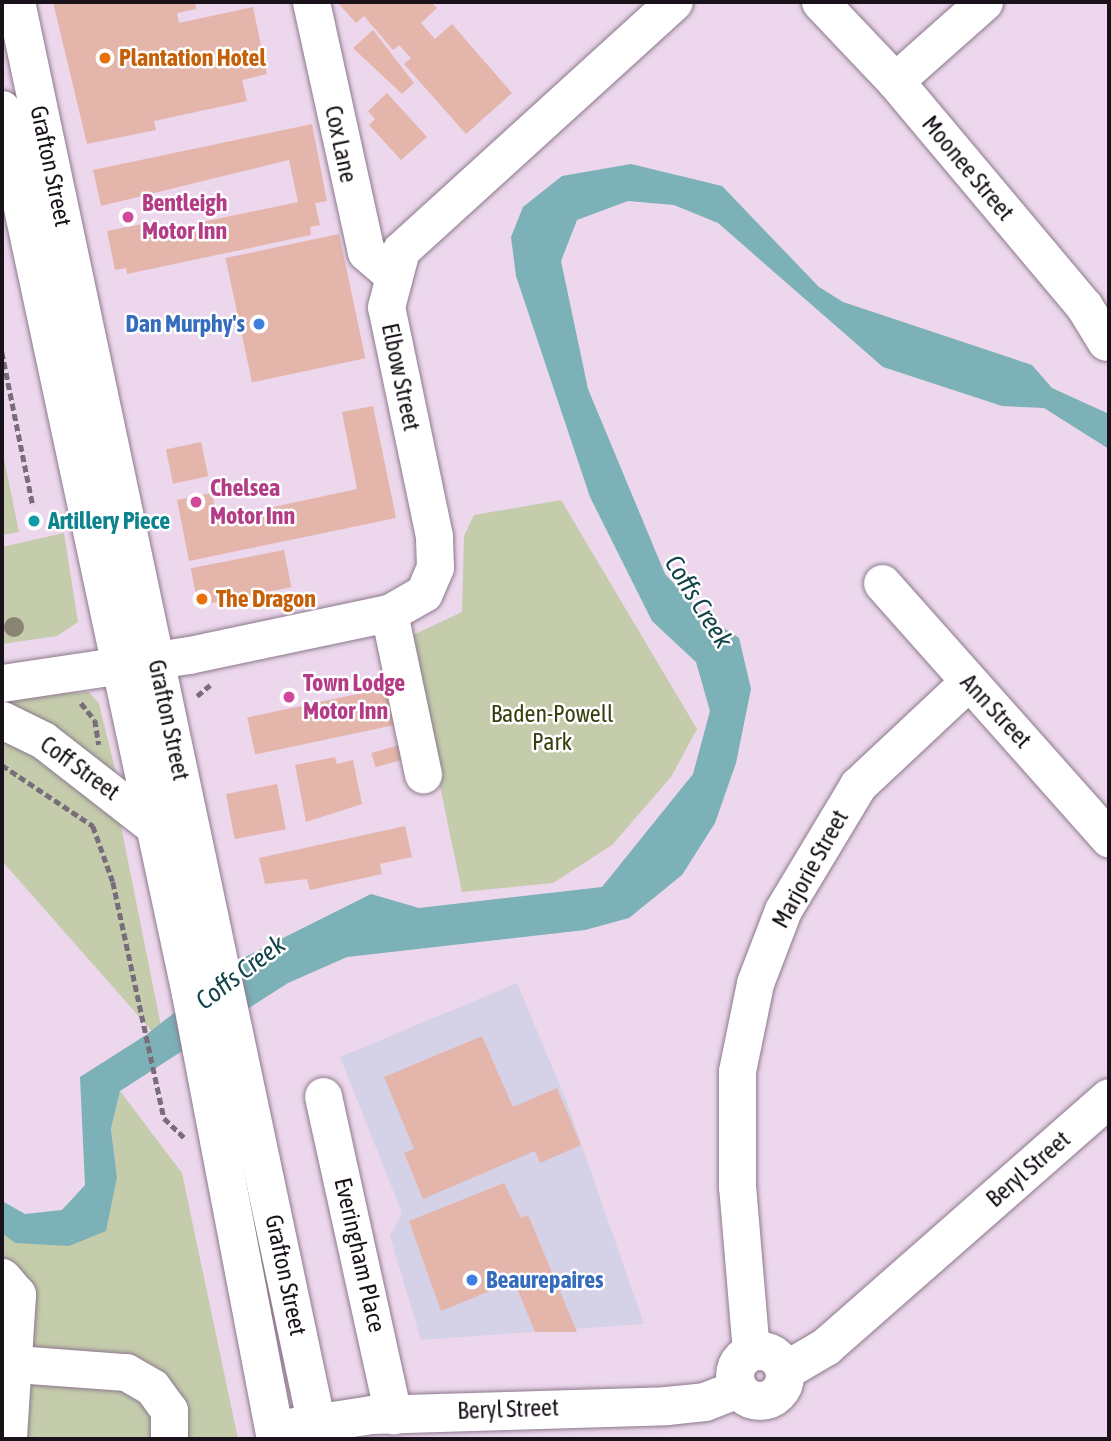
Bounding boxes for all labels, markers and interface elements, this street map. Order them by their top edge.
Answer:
place label: Plantation Hotel [119,44,266,72]
marker: Plantation Hotel [97,50,113,66]
street label: Grafton Street [24,103,78,229]
street label: Cox Lane [319,103,363,185]
street label: Moonee Street [916,110,1020,226]
place label: Bentleigh Motor Inn [142,189,227,245]
marker: Bentleigh Motor Inn [120,209,136,225]
place label: Dan Murphy's [125,310,245,338]
marker: Dan Murphy's [251,316,267,332]
street label: Elbow Street [376,321,426,433]
place label: Chelsea Motor Inn [210,474,295,530]
marker: Chelsea Motor Inn [188,494,204,510]
place label: Artillery Piece [48,507,170,535]
marker: Artillery Piece [26,513,42,529]
water label: Coffs Creek [657,550,739,654]
place label: The Dragon [216,585,316,613]
marker: The Dragon [194,591,210,607]
street label: Grafton Street [142,657,196,783]
street label: Ann Street [954,668,1038,754]
place label: Town Lodge Motor Inn [303,669,405,725]
marker: Town Lodge Motor Inn [281,689,297,705]
park label: Baden-Powell Park [491,700,613,756]
street label: Coff Street [35,730,125,806]
street label: Marjorie Street [766,805,854,933]
water label: Coffs Creek [190,929,292,1017]
street label: Beryl Street [980,1125,1076,1213]
street label: Everingham Place [328,1175,392,1335]
street label: Grafton Street [259,1212,313,1338]
place label: Beaurepaires [486,1266,604,1294]
marker: Beaurepaires [464,1272,480,1288]
street label: Beryl Street [457,1393,559,1425]

